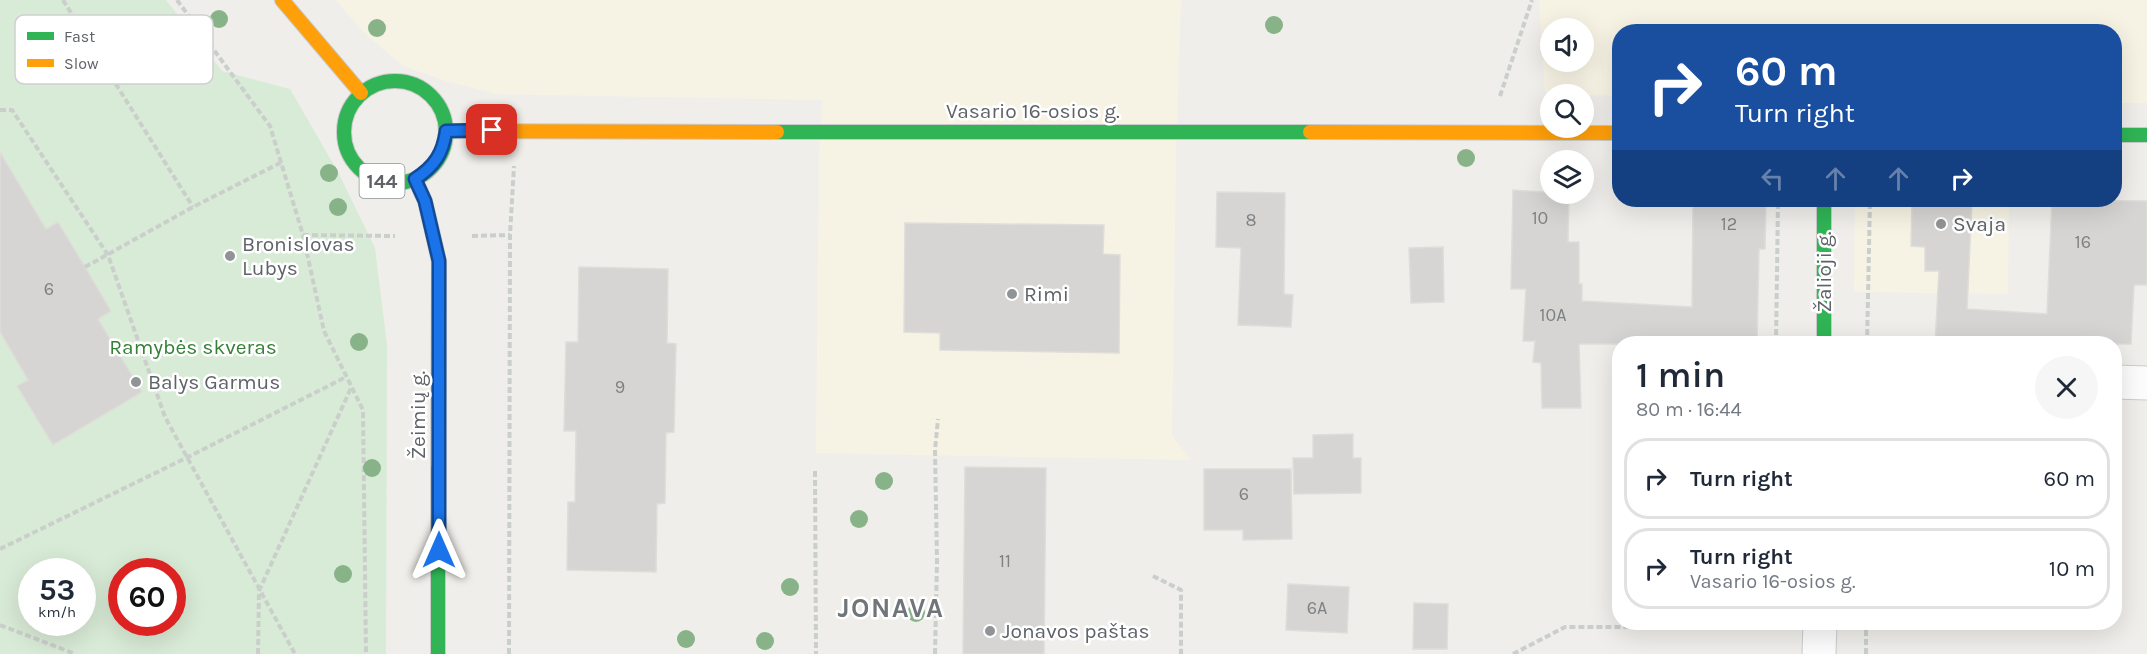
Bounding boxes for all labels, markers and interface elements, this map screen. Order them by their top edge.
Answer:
legend [15,15,213,84]
map controls [1540,18,1594,204]
button: sound [1540,18,1594,72]
text: Fast [64,27,95,46]
text: 60 m [1735,46,1838,96]
icon: right [1636,48,1714,126]
text: Slow [64,54,99,73]
button: search [1540,84,1594,138]
text: Turn right [1735,97,1855,129]
street label: Vasario 16-osios g. [946,99,1120,123]
pin [466,104,517,155]
icon: arrive [475,113,508,146]
button: layers [1540,150,1594,204]
icon: left [1756,162,1789,195]
icon: ahead [1819,162,1852,195]
icon: ahead [1882,162,1915,195]
icon: right [1945,162,1978,195]
road number: 144 [360,164,404,198]
house number: 10 [1532,207,1548,229]
house number: 8 [1245,209,1257,231]
place label: Svaja [1953,212,2006,236]
house number: 12 [1721,213,1737,235]
marker: Svaja [1934,217,1948,231]
street label: Žalioji g. [1812,231,1836,313]
house number: 16 [2075,231,2091,253]
place label: Bronislovas Lubys [242,232,355,280]
marker: Bronislovas Lubys [223,249,237,263]
house number: 6 [44,278,54,300]
place label: Rimi [1024,282,1069,306]
marker: Rimi [1005,287,1019,301]
house number: 10A [1540,304,1566,326]
park label: Ramybės skveras [109,335,277,359]
text: 1 min [1636,354,1725,396]
button: close [2035,356,2098,419]
place label: Balys Garmus [148,370,280,394]
street label: Žeimių g. [406,370,430,459]
marker: Balys Garmus [129,375,143,389]
house number: 9 [615,376,625,398]
text: 80 m · 16:44 [1636,398,1742,421]
icon: right [1639,462,1672,495]
text: Turn right [1690,466,1793,492]
text: 60 m [2044,466,2095,492]
house number: 6 [1239,483,1249,505]
position arrow [407,518,471,582]
text: Turn right [1690,544,1793,570]
house number: 11 [999,550,1011,572]
icon: right [1639,552,1672,585]
text: 10 m [2049,556,2095,582]
speed limit sign: 60 [108,558,186,636]
text: Vasario 16-osios g. [1690,570,1855,593]
text: 53 [39,572,75,608]
district label: JONAVA [838,592,944,624]
house number: 6A [1307,597,1327,619]
text: km/h [38,603,76,621]
place label: Jonavos paštas [1002,619,1150,643]
marker: Jonavos paštas [983,624,997,638]

